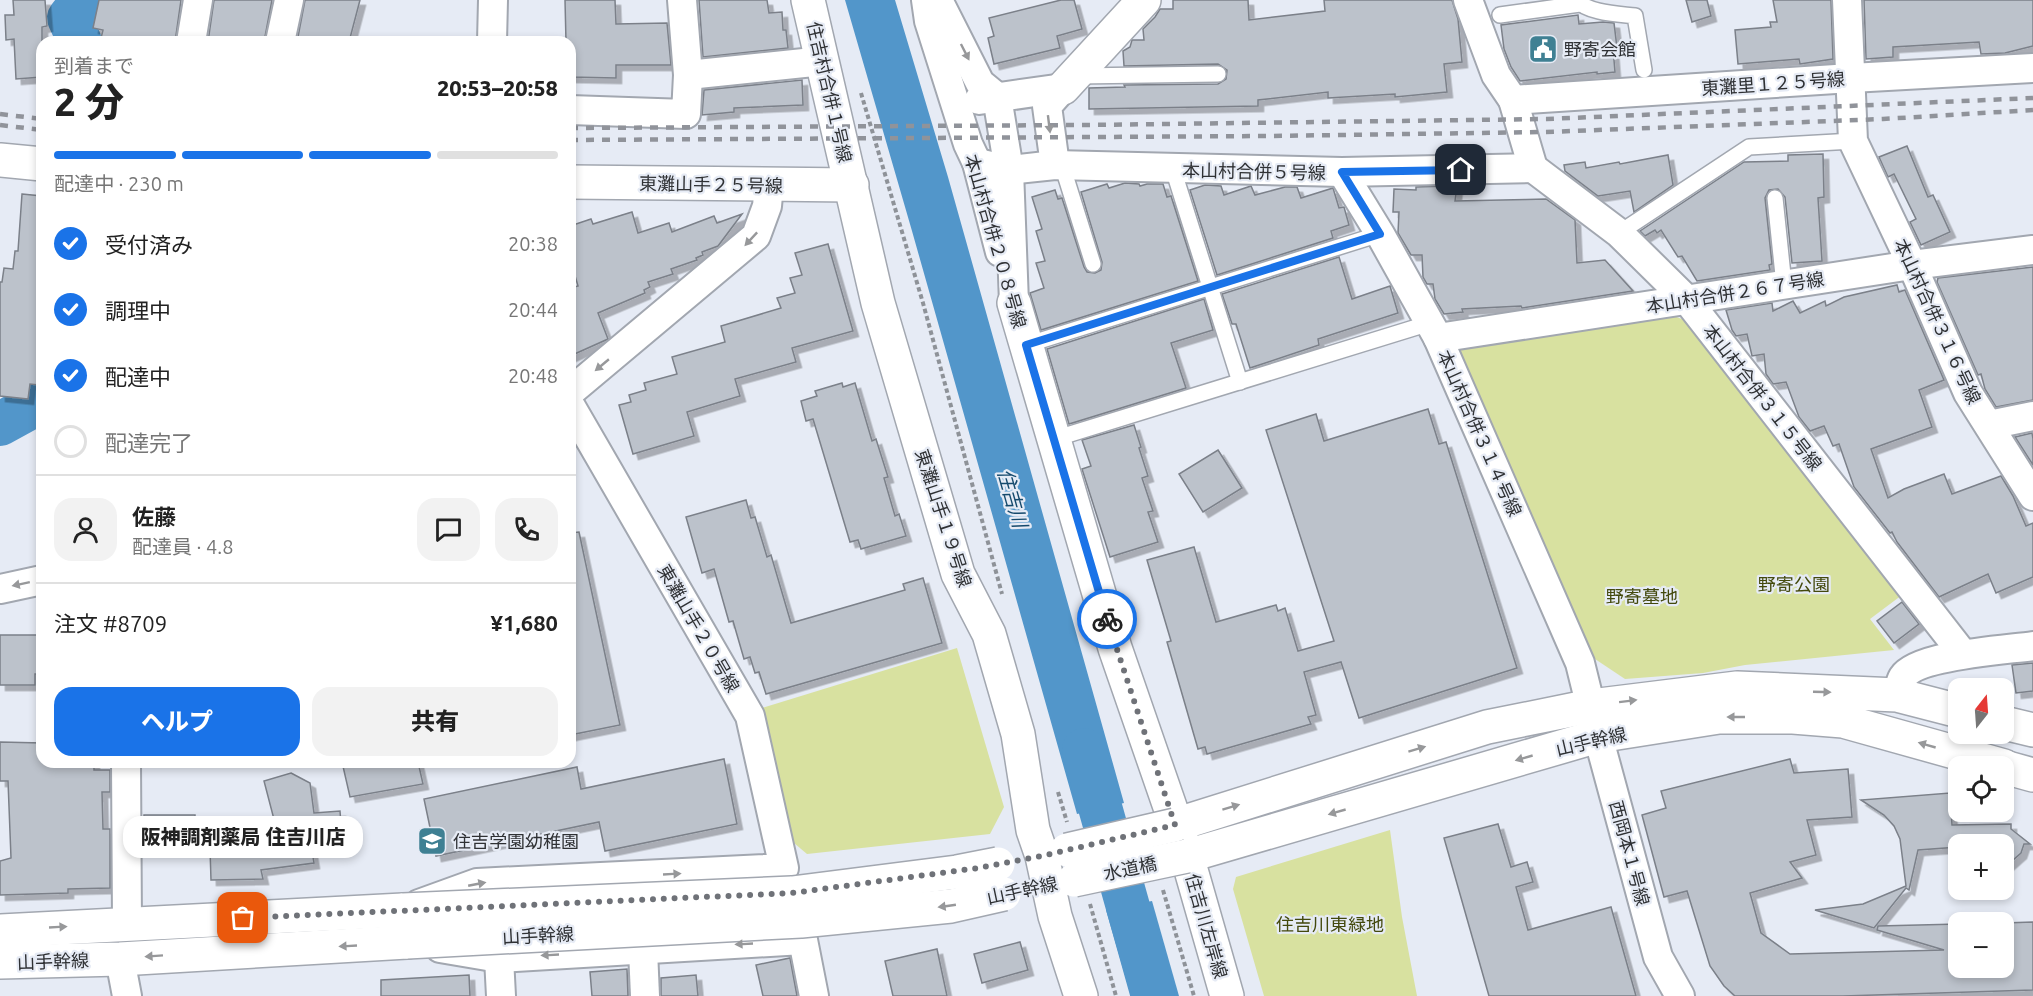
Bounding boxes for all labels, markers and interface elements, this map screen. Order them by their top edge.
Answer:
street label: 住吉村合併１号線 [804,20,856,164]
public building icon: 野寄会館 [1527,33,1559,65]
place label: 野寄会館 [1564,39,1636,59]
one-way arrow [960,44,970,61]
text: 到着まで [54,54,134,77]
street label: 東灘里１２５号線 [1700,68,1846,98]
text: 20:53–20:58 [437,75,558,100]
text: 2 分 [54,80,124,123]
one-way arrow [1044,114,1054,133]
pin [1435,144,1486,195]
street label: 本山村合併２０８号線 [962,152,1030,330]
icon: home [1444,153,1477,186]
street label: 本山村合併５号線 [1182,160,1326,182]
text: 配達中 · 230 m [54,172,184,195]
street label: 東灘山手２５号線 [639,173,783,195]
icon: check [54,227,87,260]
text: 受付済み [105,232,193,257]
text: 20:38 [508,232,558,255]
one-way arrow [744,232,758,246]
street label: 本山村合併３１６号線 [1891,235,1985,407]
street label: 本山村合併２６７号線 [1645,268,1825,316]
icon: check [54,293,87,326]
text: 調理中 [105,298,171,323]
text: 20:44 [508,298,558,321]
street label: 本山村合併３１５号線 [1700,320,1826,474]
street label: 本山村合併３１４号線 [1434,347,1526,519]
one-way arrow [595,358,610,371]
icon: check [54,359,87,392]
text: 配達中 [105,364,171,389]
text: 20:48 [508,364,558,387]
text: 配達完了 [105,430,193,455]
street label: 東灘山手１９号線 [912,446,976,590]
water label: 住吉川 [994,466,1033,532]
button: person [54,498,117,561]
button: chat [417,498,480,561]
button: phone [495,498,558,561]
text: 佐藤 [132,504,176,529]
text: 配達員 · 4.8 [132,535,234,558]
street label: 東灘山手２０号線 [654,561,744,695]
park label: 野寄公園 [1758,574,1830,594]
one-way arrow [11,580,30,589]
park label: 野寄墓地 [1606,586,1678,606]
courier [1077,589,1137,649]
icon: bike [1091,603,1124,636]
text: ¥1,680 [491,610,558,635]
text: 注文 #8709 [54,611,167,636]
north arrow [1948,678,2014,744]
map controls [1948,678,2014,978]
button: ヘルプ [54,687,300,756]
button: 共有 [312,687,558,756]
one-way arrow [1812,687,1831,696]
one-way arrow [1618,696,1637,706]
one-way arrow [1726,712,1745,722]
street label: 山手幹線 [1554,723,1628,759]
one-way arrow [1918,740,1936,749]
one-way arrow [1408,743,1426,753]
one-way arrow [1515,754,1533,763]
button: locate [1948,756,2014,822]
street label: 西岡本１号線 [1606,798,1654,908]
one-way arrow [1222,802,1240,811]
one-way arrow [1328,808,1346,817]
callout: 阪神調剤薬局 住吉川店 [123,816,363,858]
text: 阪神調剤薬局 住吉川店 [141,825,345,848]
school or university icon: 住吉学園幼稚園 [416,825,448,857]
place label: 住吉学園幼稚園 [453,831,579,851]
button: + [1948,834,2014,900]
street label: 水道橋 [1102,853,1158,883]
one-way arrow [662,869,681,878]
street label: 住吉川左岸線 [1183,871,1231,981]
street label: 山手幹線 [985,873,1059,907]
one-way arrow [468,879,487,888]
pin [217,892,268,943]
icon: bag [226,901,259,934]
one-way arrow [937,901,956,910]
button: − [1948,912,2014,978]
park label: 住吉川東緑地 [1276,914,1384,934]
one-way arrow [49,923,68,932]
street label: 山手幹線 [502,923,574,947]
one-way arrow [735,939,754,949]
one-way arrow [339,941,358,950]
street label: 山手幹線 [17,950,89,972]
one-way arrow [144,951,163,961]
one-way arrow [540,951,559,960]

